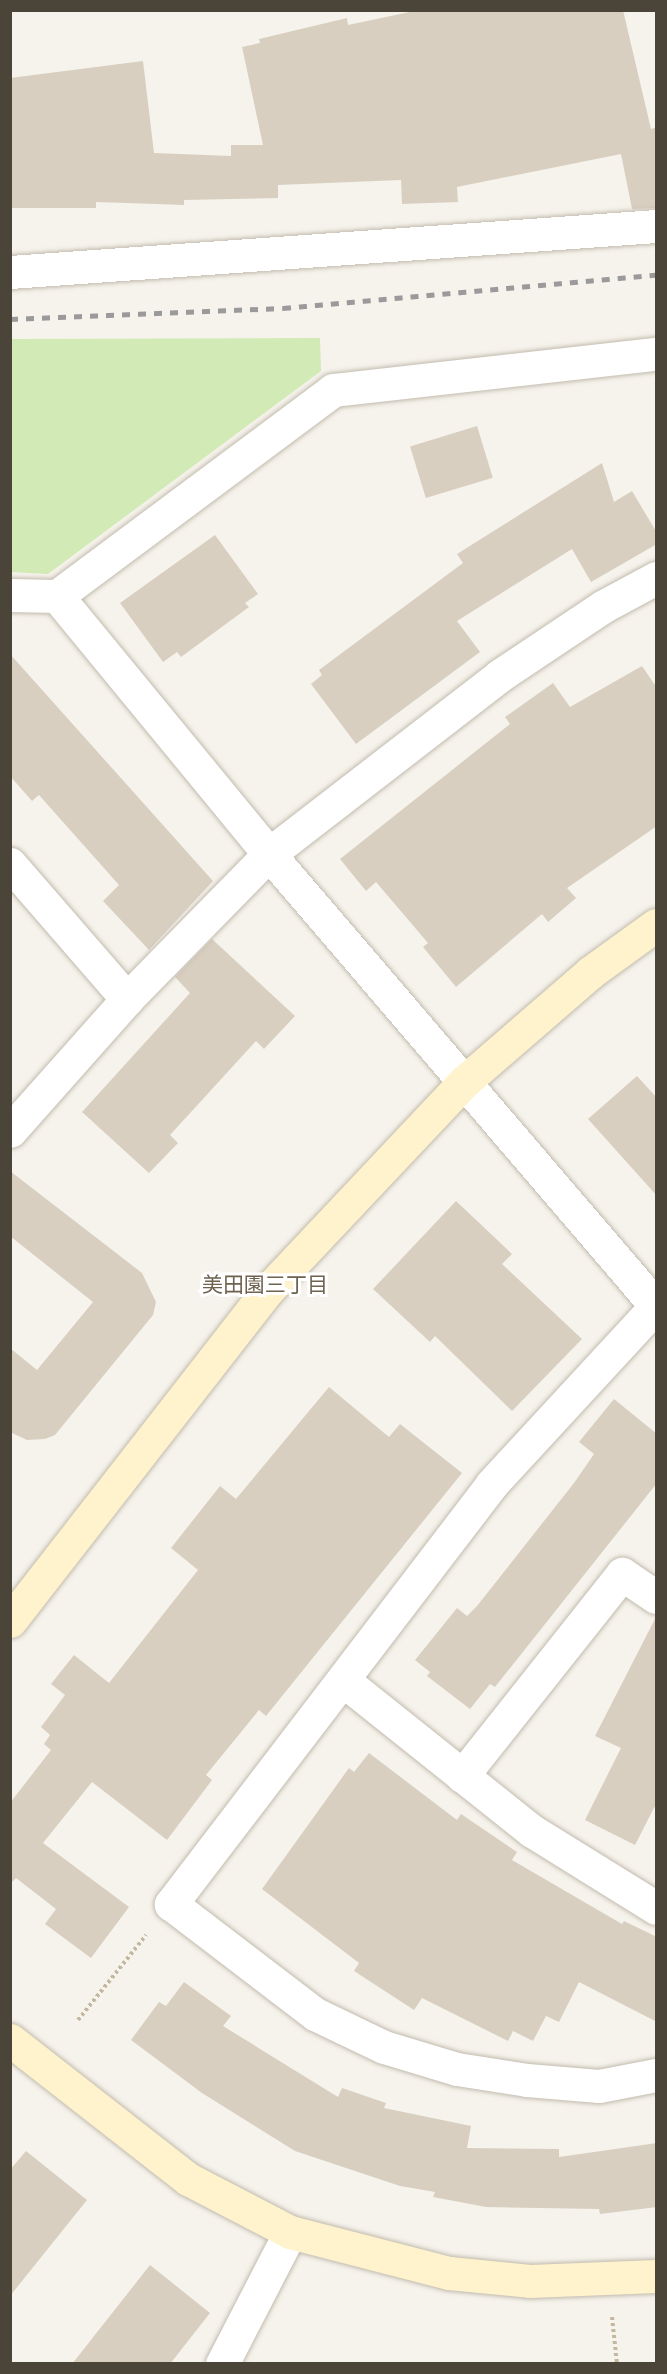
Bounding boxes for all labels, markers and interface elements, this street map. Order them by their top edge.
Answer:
district label: 美田園三丁目 [202,1272,328,1298]

